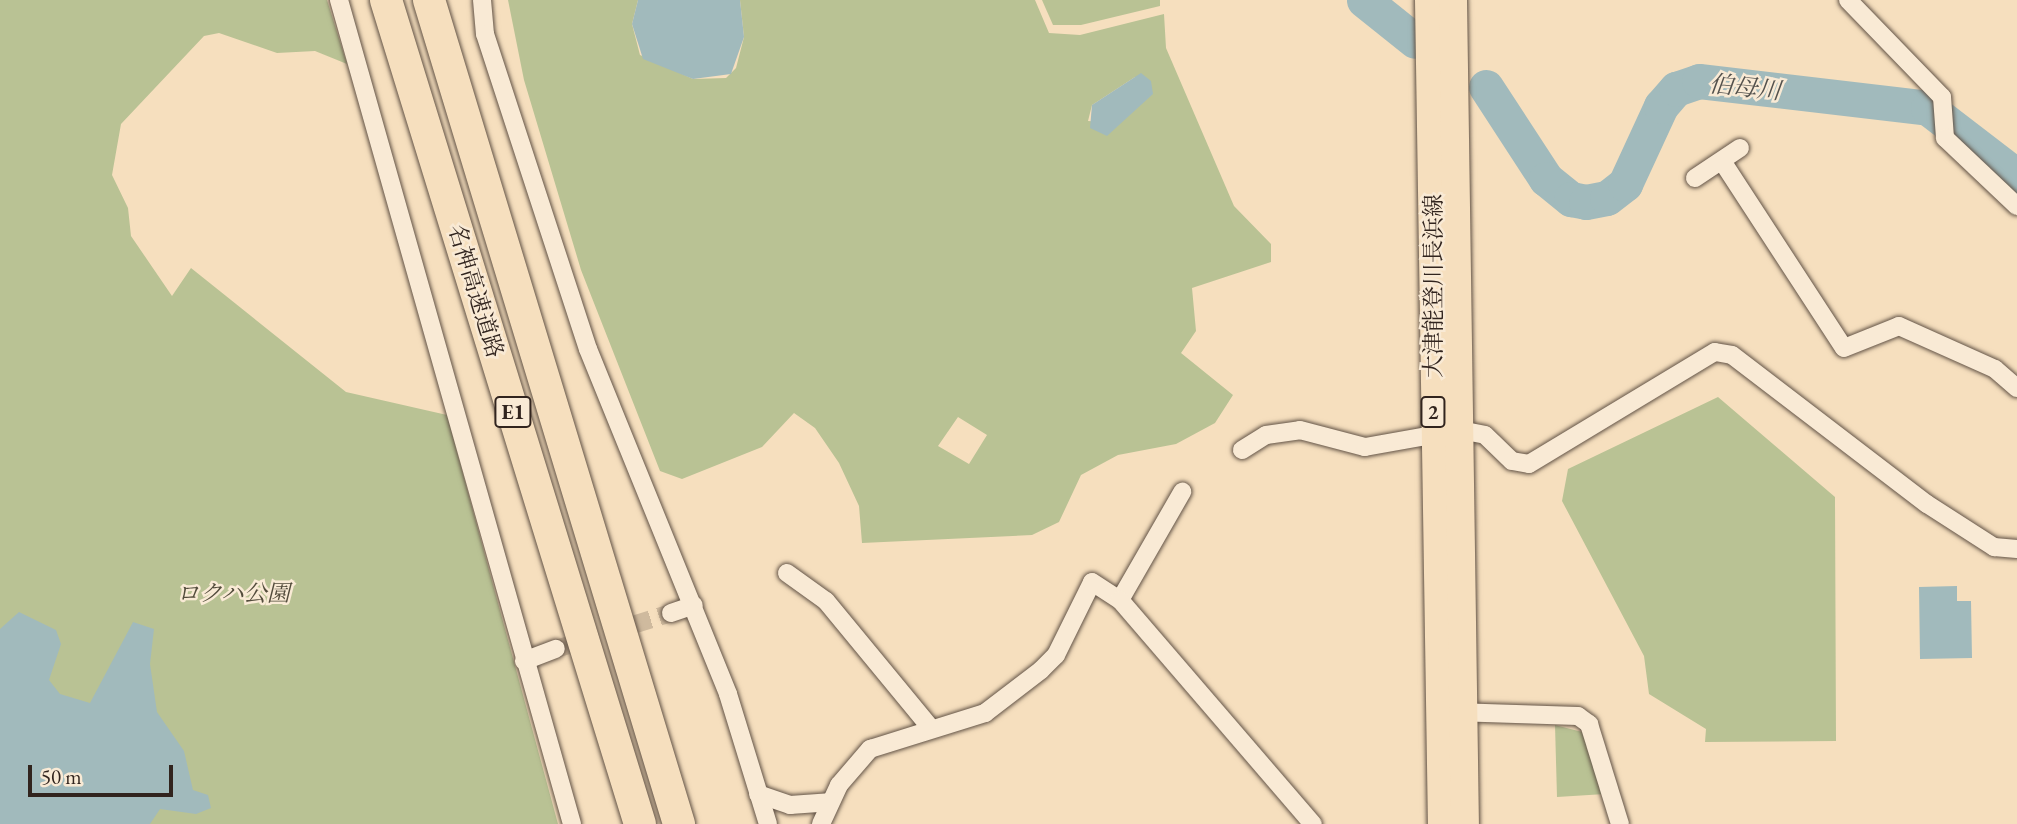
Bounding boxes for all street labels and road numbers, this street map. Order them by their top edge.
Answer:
street label: 大津能登川長浜線 [1419,194,1447,378]
street label: 名神高速道路 [443,221,509,361]
road number: E1 [494,394,532,430]
road number: 2 [1419,394,1447,430]

